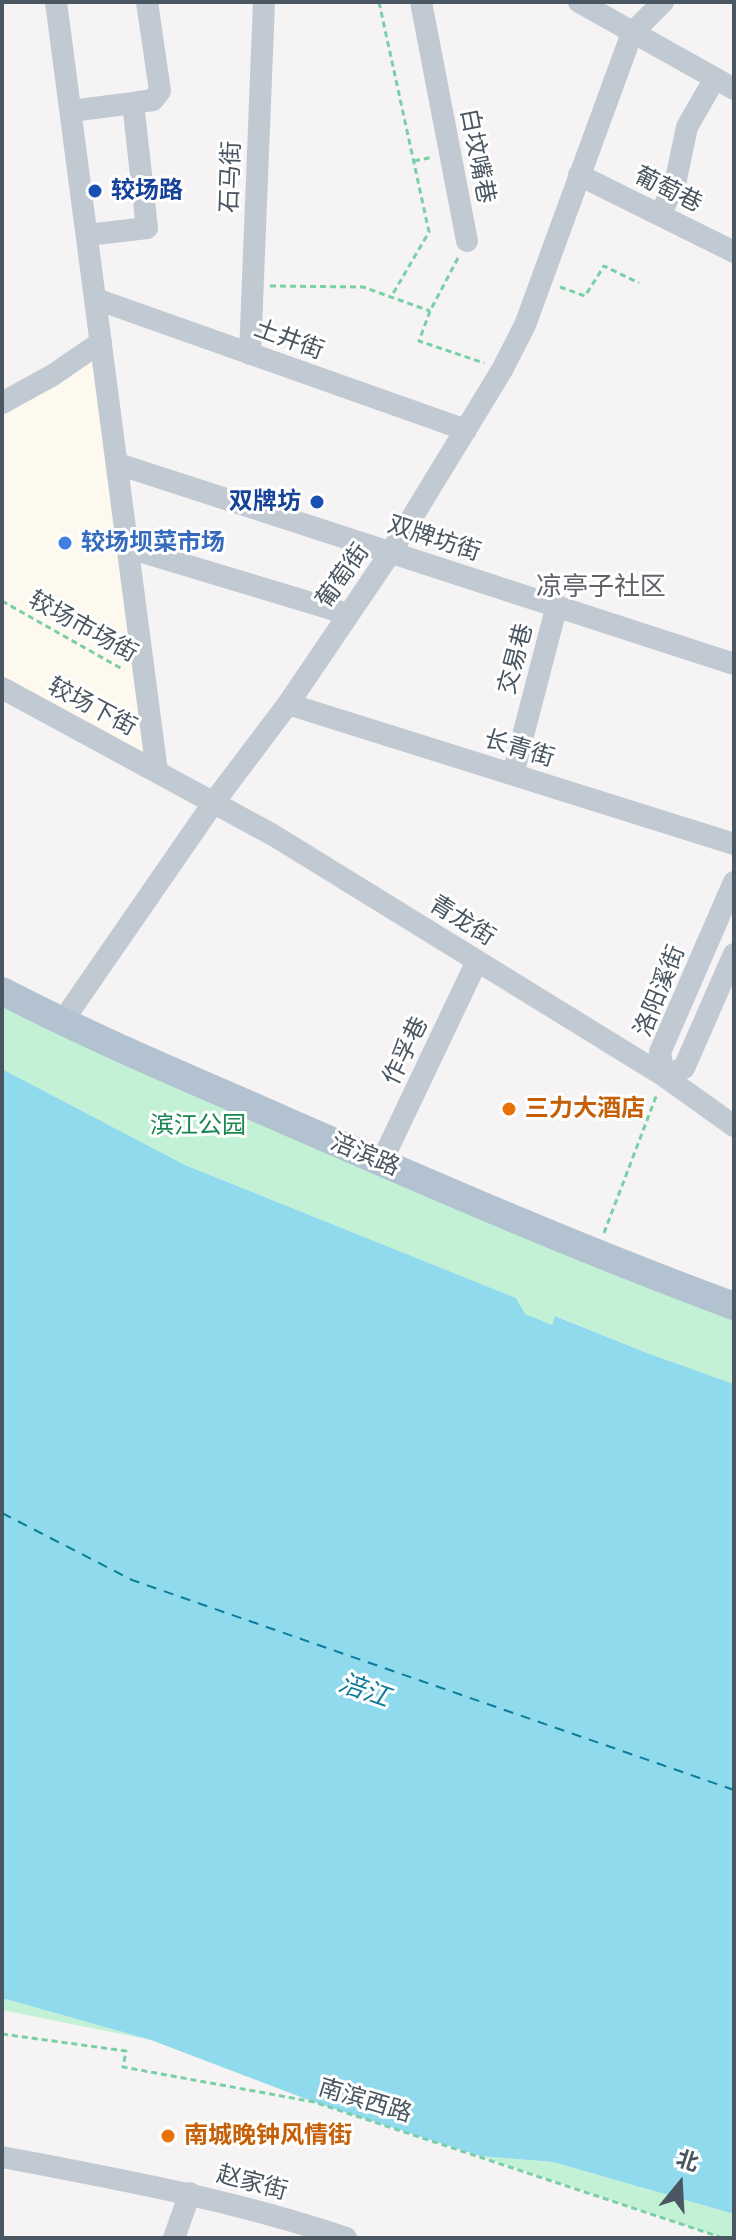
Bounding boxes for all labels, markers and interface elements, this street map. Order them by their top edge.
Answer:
street label: 白坟嘴巷 [454,106,500,206]
street label: 石马街 [215,141,247,213]
street label: 葡萄巷 [629,161,707,219]
place label: 较场路 [111,177,183,205]
marker: 较场路 [86,182,104,200]
street label: 土井街 [250,314,328,366]
place label: 双牌坊 [229,488,301,516]
marker: 双牌坊 [308,493,326,511]
street label: 双牌坊街 [384,510,484,568]
place label: 较场坝菜市场 [81,529,225,557]
marker: 较场坝菜市场 [56,534,74,552]
street label: 葡萄街 [311,538,375,614]
district label: 凉亭子社区 [536,571,666,603]
street label: 较场市场街 [24,585,142,669]
street label: 交易巷 [493,620,539,698]
street label: 较场下街 [43,672,141,742]
street label: 长青街 [480,725,558,773]
street label: 青龙街 [424,890,500,952]
street label: 洛阳溪街 [629,941,691,1041]
street label: 作孚巷 [377,1012,435,1090]
place label: 三力大酒店 [525,1095,645,1123]
marker: 三力大酒店 [500,1100,518,1118]
park label: 滨江公园 [150,1112,246,1140]
street label: 涪滨路 [326,1128,404,1182]
water label: 涪江 [334,1668,394,1714]
street label: 南滨西路 [315,2073,415,2129]
place label: 南城晚钟风情街 [184,2122,352,2150]
marker: 南城晚钟风情街 [159,2127,177,2145]
north arrow [640,2144,720,2224]
text: 北 [673,2145,702,2176]
street label: 赵家街 [213,2160,291,2206]

